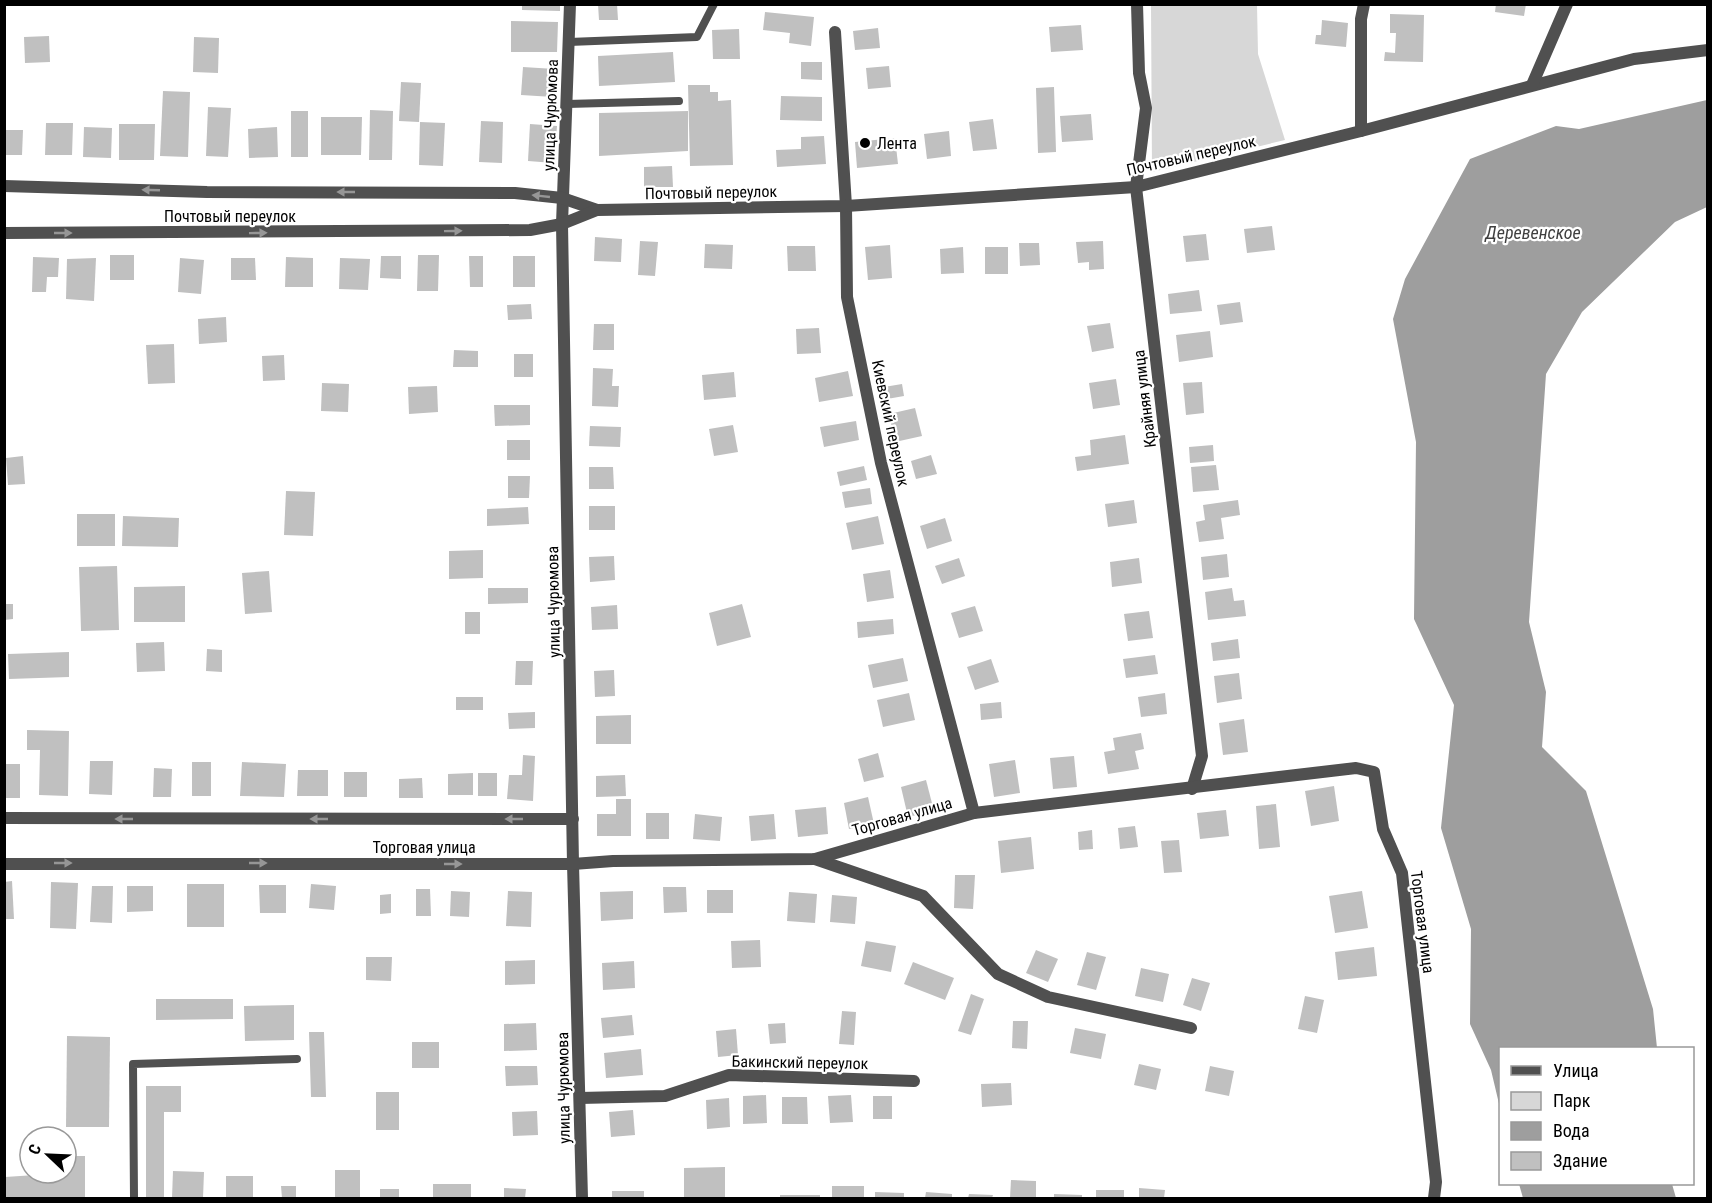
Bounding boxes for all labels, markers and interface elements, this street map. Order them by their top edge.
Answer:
street label: улица Чурюмова [539,59,562,171]
street label: Почтовый переулок [1125,131,1258,180]
place label: Лента [877,134,917,153]
marker: Лента [858,136,872,150]
street label: Почтовый переулок [645,182,778,203]
one-way arrow [142,185,161,195]
one-way arrow [337,187,356,197]
one-way arrow [531,191,550,200]
street label: Почтовый переулок [164,207,296,226]
water label: Деревенское [1484,222,1581,243]
one-way arrow [443,226,462,236]
one-way arrow [53,228,72,238]
one-way arrow [248,228,267,238]
street label: Крайняя улица [1129,349,1160,449]
street label: Киевский переулок [868,358,913,488]
street label: улица Чурюмова [543,546,564,658]
street label: Торговая улица [850,793,954,840]
one-way arrow [115,814,134,824]
one-way arrow [310,814,329,824]
one-way arrow [505,814,524,824]
street label: Торговая улица [372,838,476,857]
one-way arrow [248,858,267,868]
one-way arrow [53,859,72,868]
one-way arrow [443,859,462,869]
street label: Торговая улица [1407,870,1438,974]
street label: улица Чурюмова [553,1032,574,1144]
legend [1499,1047,1694,1185]
street label: Бакинский переулок [732,1052,869,1073]
text: Улица [1553,1060,1599,1081]
text: Парк [1553,1090,1591,1111]
text: Вода [1553,1120,1590,1141]
north arrow [18,1125,78,1185]
text: С [24,1141,45,1157]
text: Здание [1553,1150,1607,1171]

